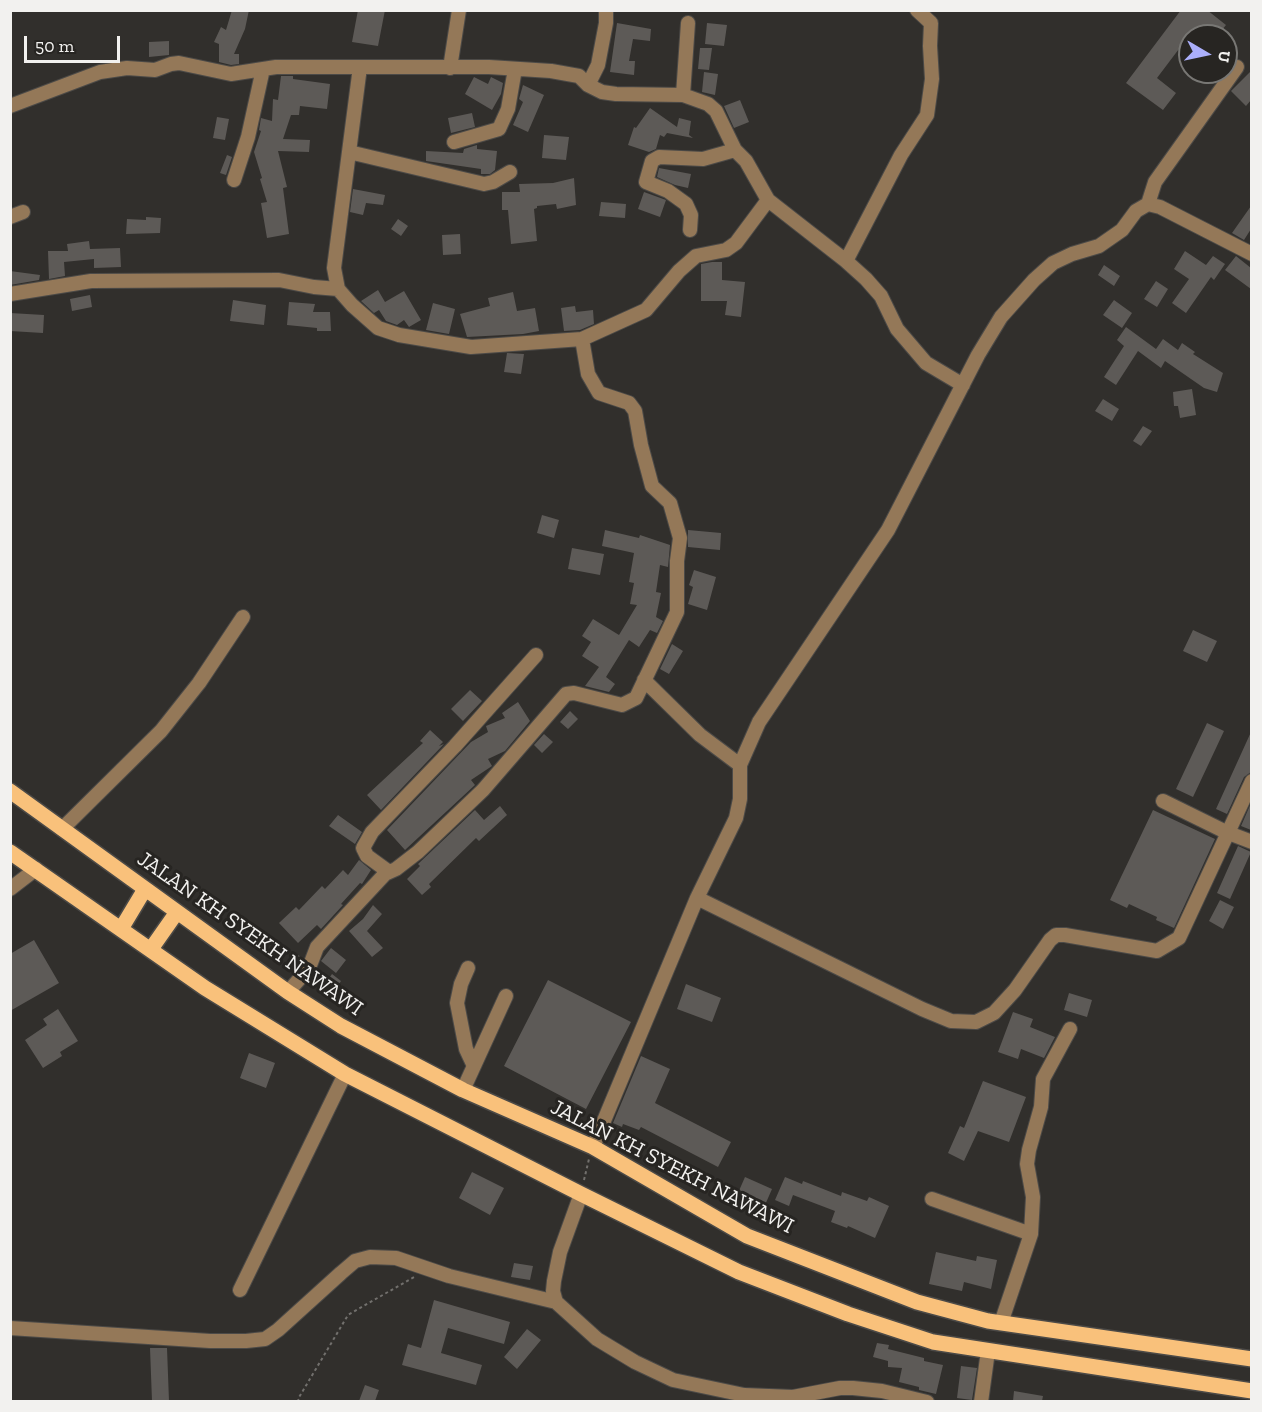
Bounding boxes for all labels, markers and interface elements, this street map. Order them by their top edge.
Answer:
scale bar [27,24,123,62]
north arrow [1178,24,1238,84]
text: 50 m [35,35,74,57]
text: U [1214,49,1235,64]
street label: JALAN KH SYEKH NAWAWI [132,846,368,1022]
street label: JALAN KH SYEKH NAWAWI [546,1094,798,1240]

